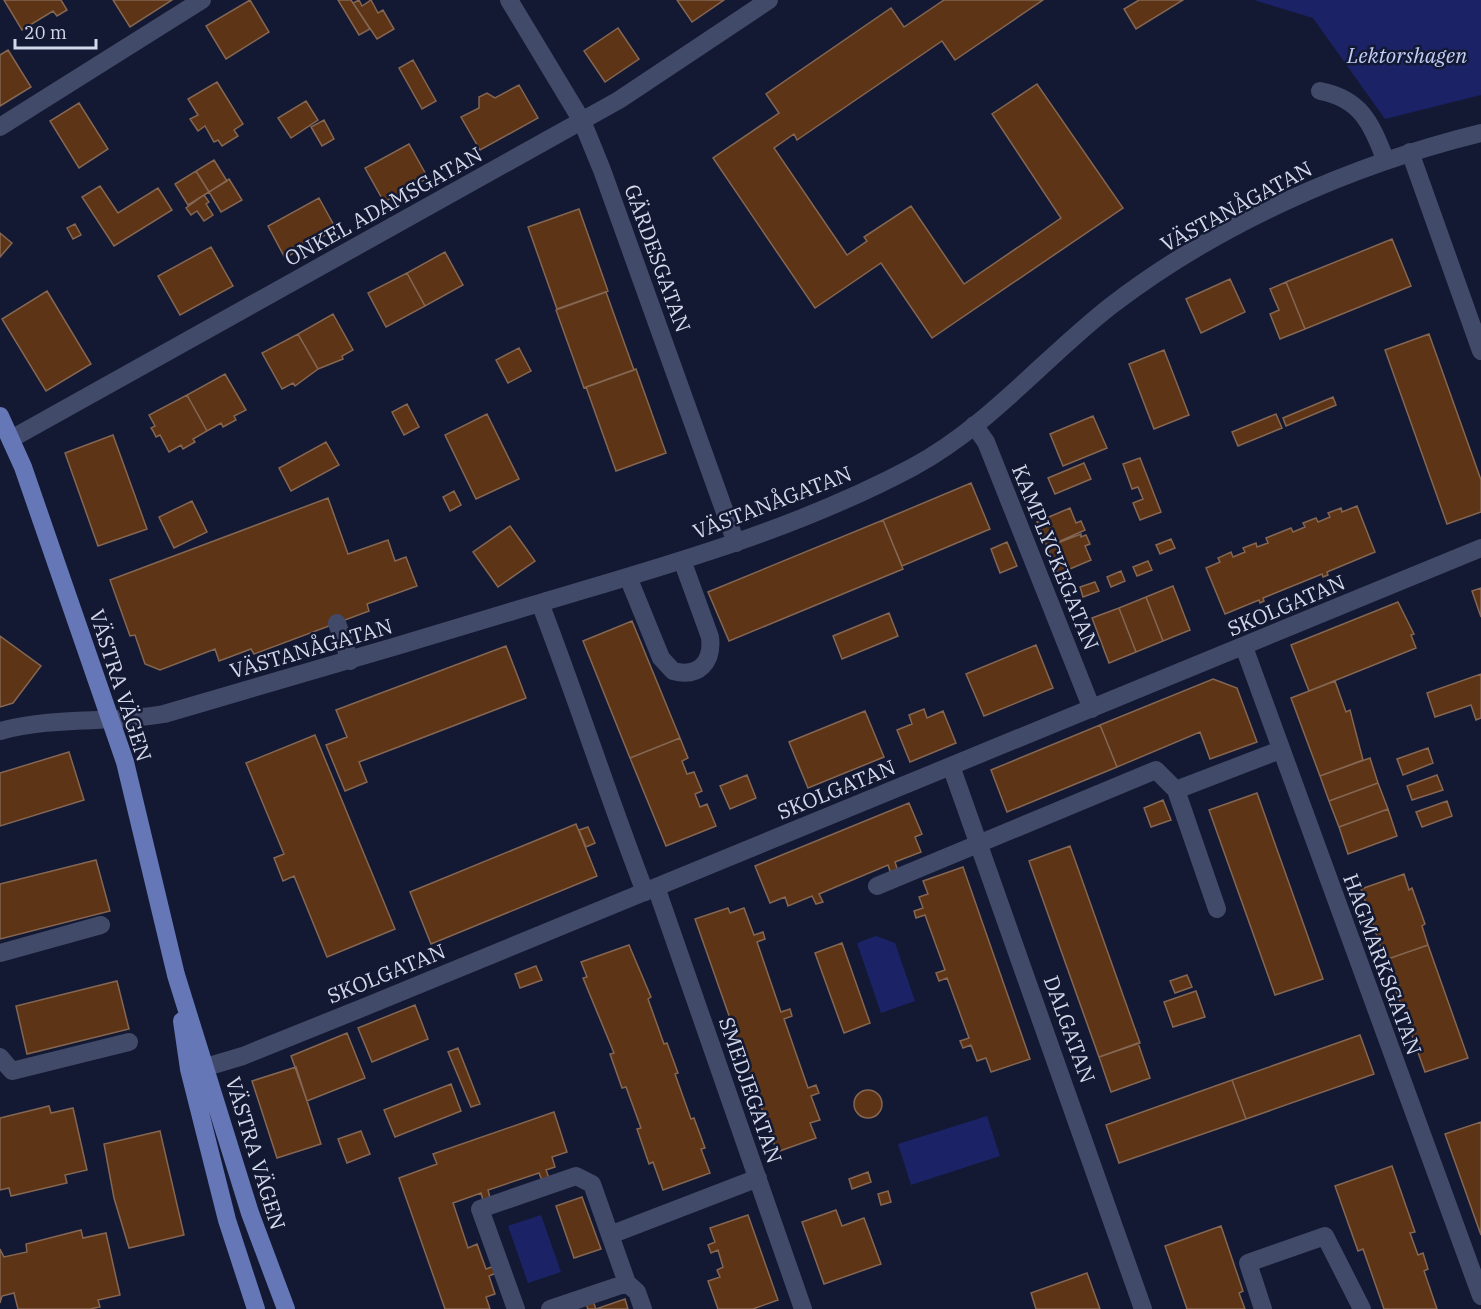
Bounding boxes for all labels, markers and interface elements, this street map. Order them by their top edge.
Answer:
scale bar [15,12,96,50]
text: 20 m [24,21,67,44]
park label: Lektorshagen [1346,41,1467,69]
street label: ONKEL ADAMSGATAN [279,140,487,272]
street label: VÄSTANÅGATAN [1155,154,1317,258]
street label: GÄRDESGATAN [618,180,698,336]
street label: VÄSTANÅGATAN [689,459,855,545]
street label: KAMPLYCKEGATAN [1006,460,1106,654]
street label: SKOLGATAN [1223,568,1349,642]
street label: VÄSTRA VÄGEN [83,605,159,765]
street label: VÄSTANÅGATAN [226,611,396,685]
street label: SKOLGATAN [773,753,899,825]
street label: HAGMARKSGATAN [1337,869,1429,1059]
street label: SKOLGATAN [323,937,449,1009]
street label: DALGATAN [1038,971,1102,1087]
street label: SMEDJEGATAN [713,1013,789,1167]
street label: VÄSTRA VÄGEN [219,1073,293,1233]

